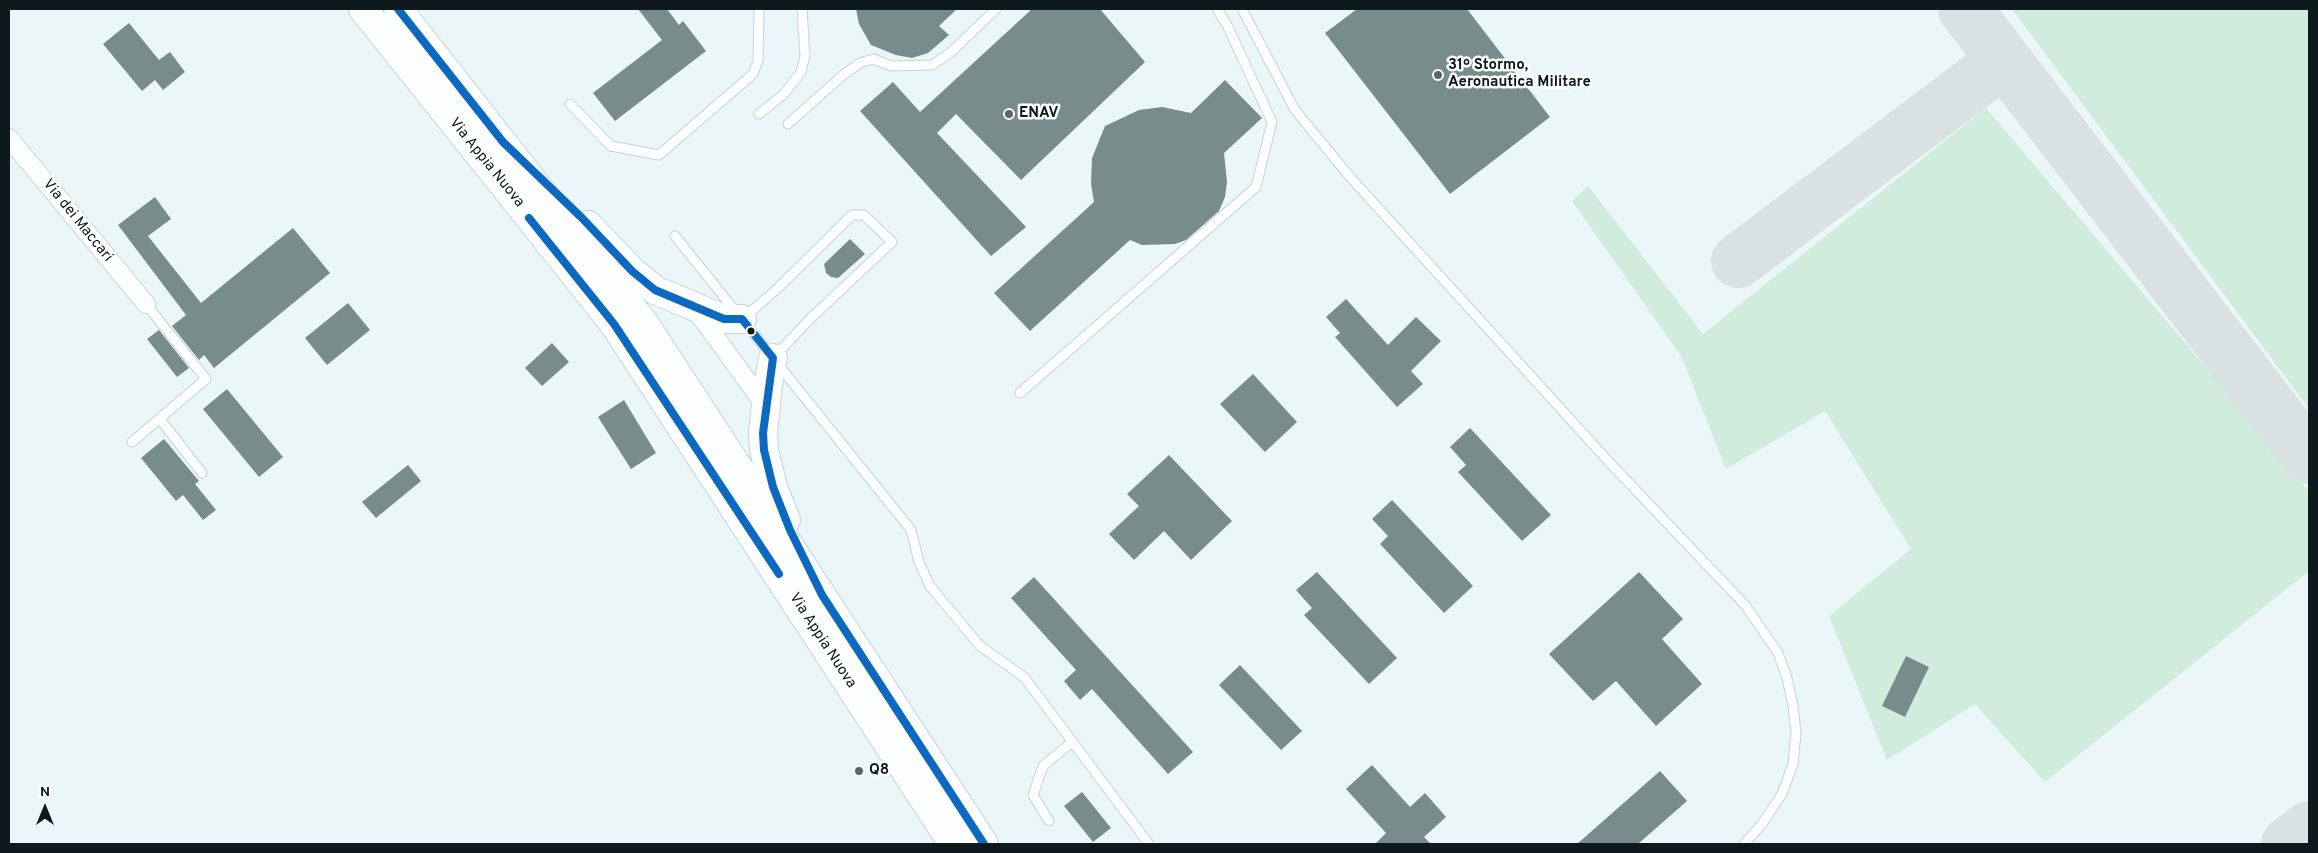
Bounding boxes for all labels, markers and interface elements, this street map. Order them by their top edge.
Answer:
place label: 31º Stormo, Aeronautica Militare [1448,57,1591,92]
marker: 31º Stormo, Aeronautica Militare [1432,69,1444,81]
place label: ENAV [1019,105,1058,123]
marker: ENAV [1003,108,1015,120]
street label: Via Appia Nuova [444,115,528,211]
street label: Via dei Maccari [38,176,116,266]
unlabelled marker [746,326,756,336]
street label: Via Appia Nuova [785,590,859,692]
place label: Q8 [869,762,889,780]
marker: Q8 [853,765,865,777]
north arrow [20,783,70,833]
text: N [40,784,50,801]

